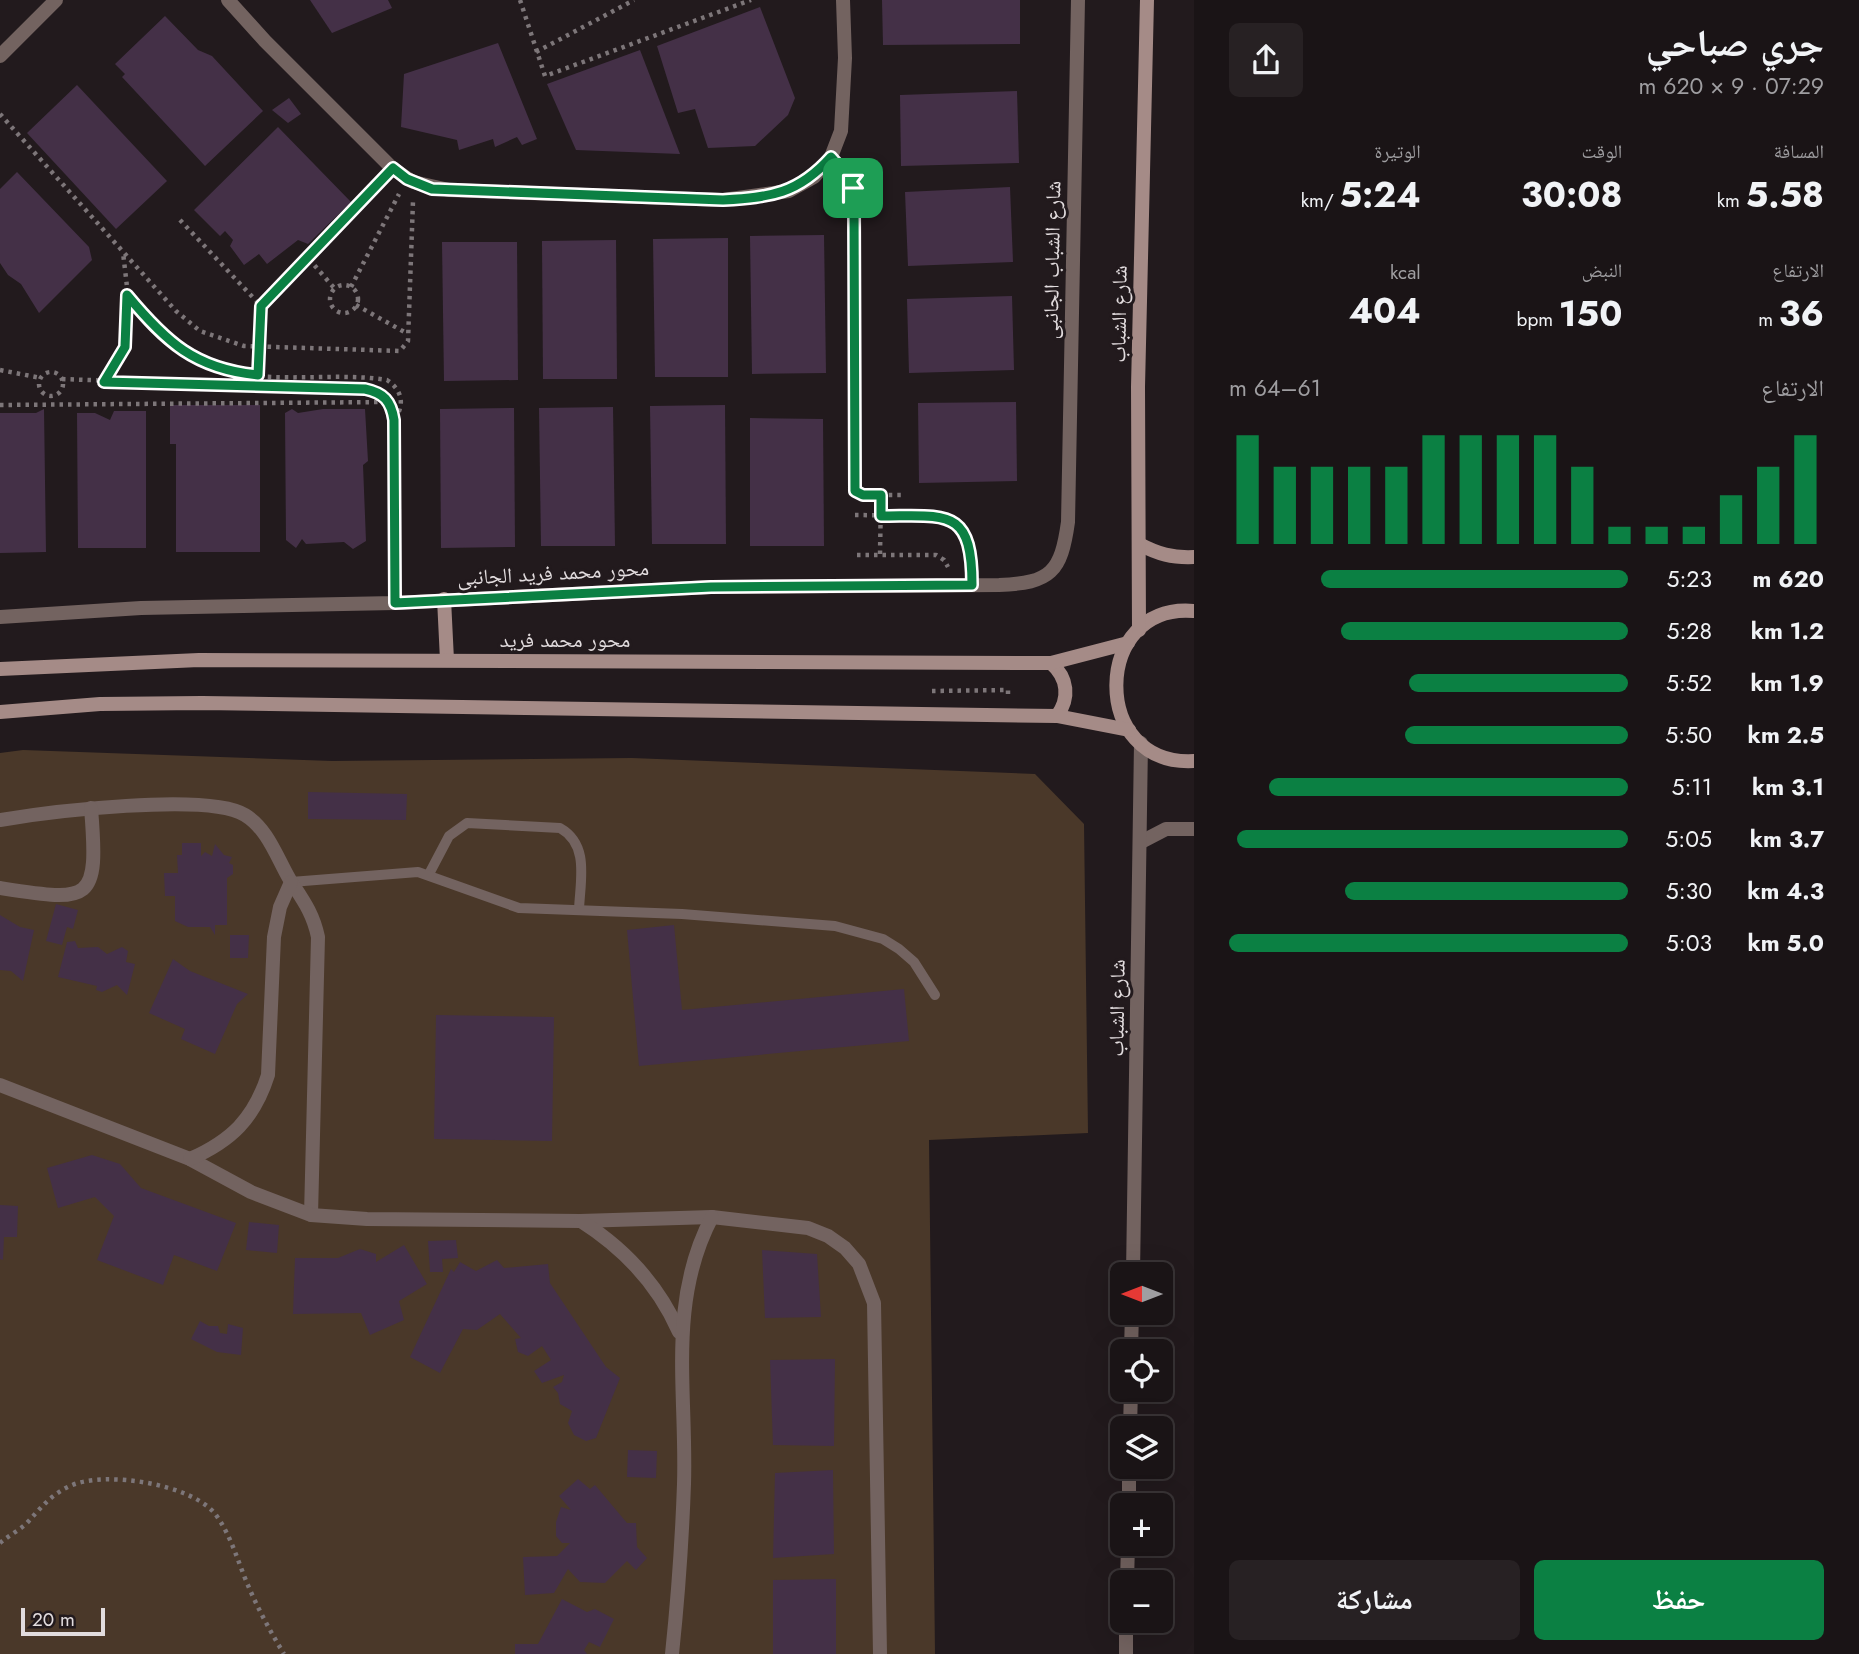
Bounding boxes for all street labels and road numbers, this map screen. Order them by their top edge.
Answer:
street label: شارع الشباب الجانبى [1036,180,1068,340]
street label: شارع الشباب [1103,265,1135,363]
street label: محور محمد فريد الجانبى [456,553,650,593]
street label: محور محمد فريد [500,625,630,655]
street label: شارع الشباب [1101,959,1133,1057]

